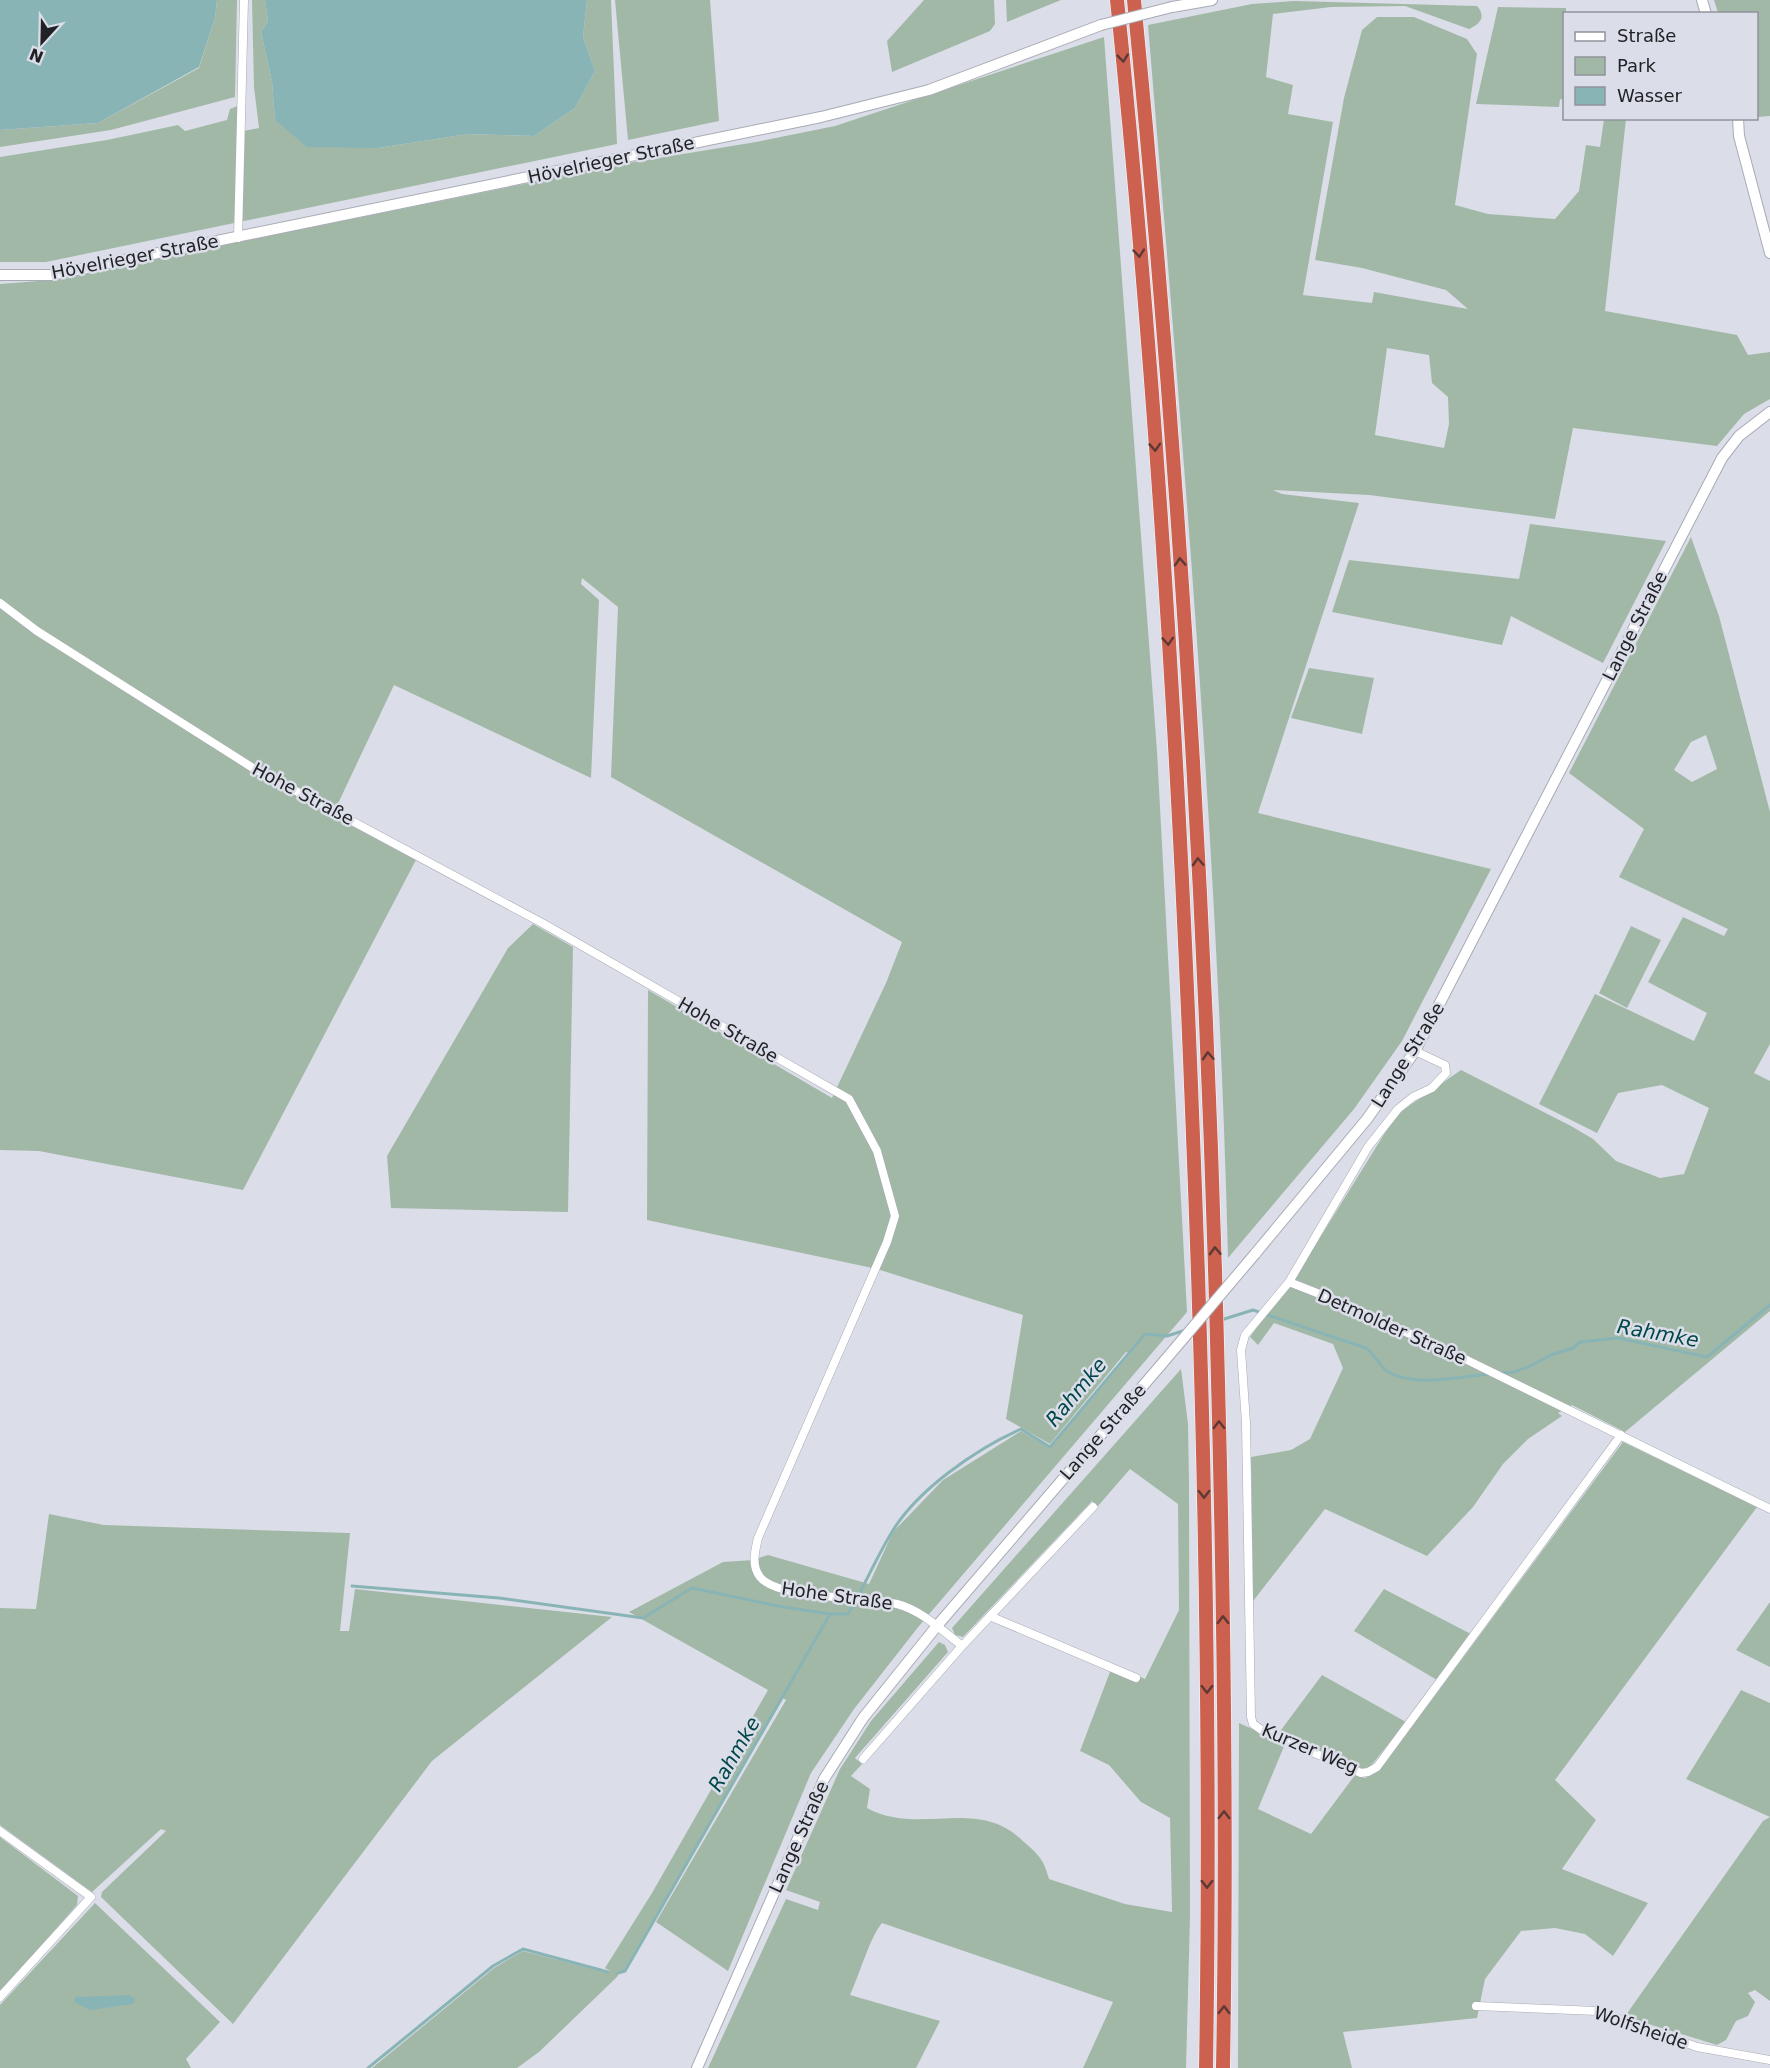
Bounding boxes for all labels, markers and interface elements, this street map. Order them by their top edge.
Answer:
north arrow [12,12,72,72]
legend [1563,12,1758,120]
text: Straße [1617,25,1676,46]
text: N [27,44,46,67]
one-way arrow [1116,54,1129,63]
text: Park [1617,55,1656,76]
text: Wasser [1617,85,1683,106]
street label: Hövelrieger Straße [526,132,696,187]
street label: Hövelrieger Straße [50,230,220,283]
one-way arrow [1132,248,1145,257]
one-way arrow [1149,442,1162,451]
one-way arrow [1174,558,1187,567]
street label: Lange Straße [1598,568,1671,684]
one-way arrow [1162,637,1175,646]
street label: Hohe Straße [249,758,358,829]
one-way arrow [1192,857,1205,866]
street label: Hohe Straße [674,992,782,1067]
street label: Lange Straße [1367,998,1448,1111]
one-way arrow [1202,1052,1215,1061]
one-way arrow [1209,1247,1221,1256]
street label: Detmolder Straße [1315,1284,1470,1369]
water label: Rahmke [1615,1314,1701,1352]
water label: Rahmke [1040,1353,1112,1431]
street label: Lange Straße [1055,1379,1150,1484]
one-way arrow [1213,1420,1225,1429]
one-way arrow [1198,1489,1210,1498]
street label: Hohe Straße [780,1577,894,1614]
one-way arrow [1216,1615,1229,1624]
one-way arrow [1201,1684,1213,1693]
water label: Rahmke [703,1712,765,1796]
street label: Kurzer Weg [1259,1719,1362,1778]
street label: Lange Straße [765,1778,833,1896]
one-way arrow [1218,1810,1230,1819]
one-way arrow [1201,1879,1213,1888]
street label: Wolfsheide [1591,2002,1691,2053]
one-way arrow [1218,2005,1230,2014]

